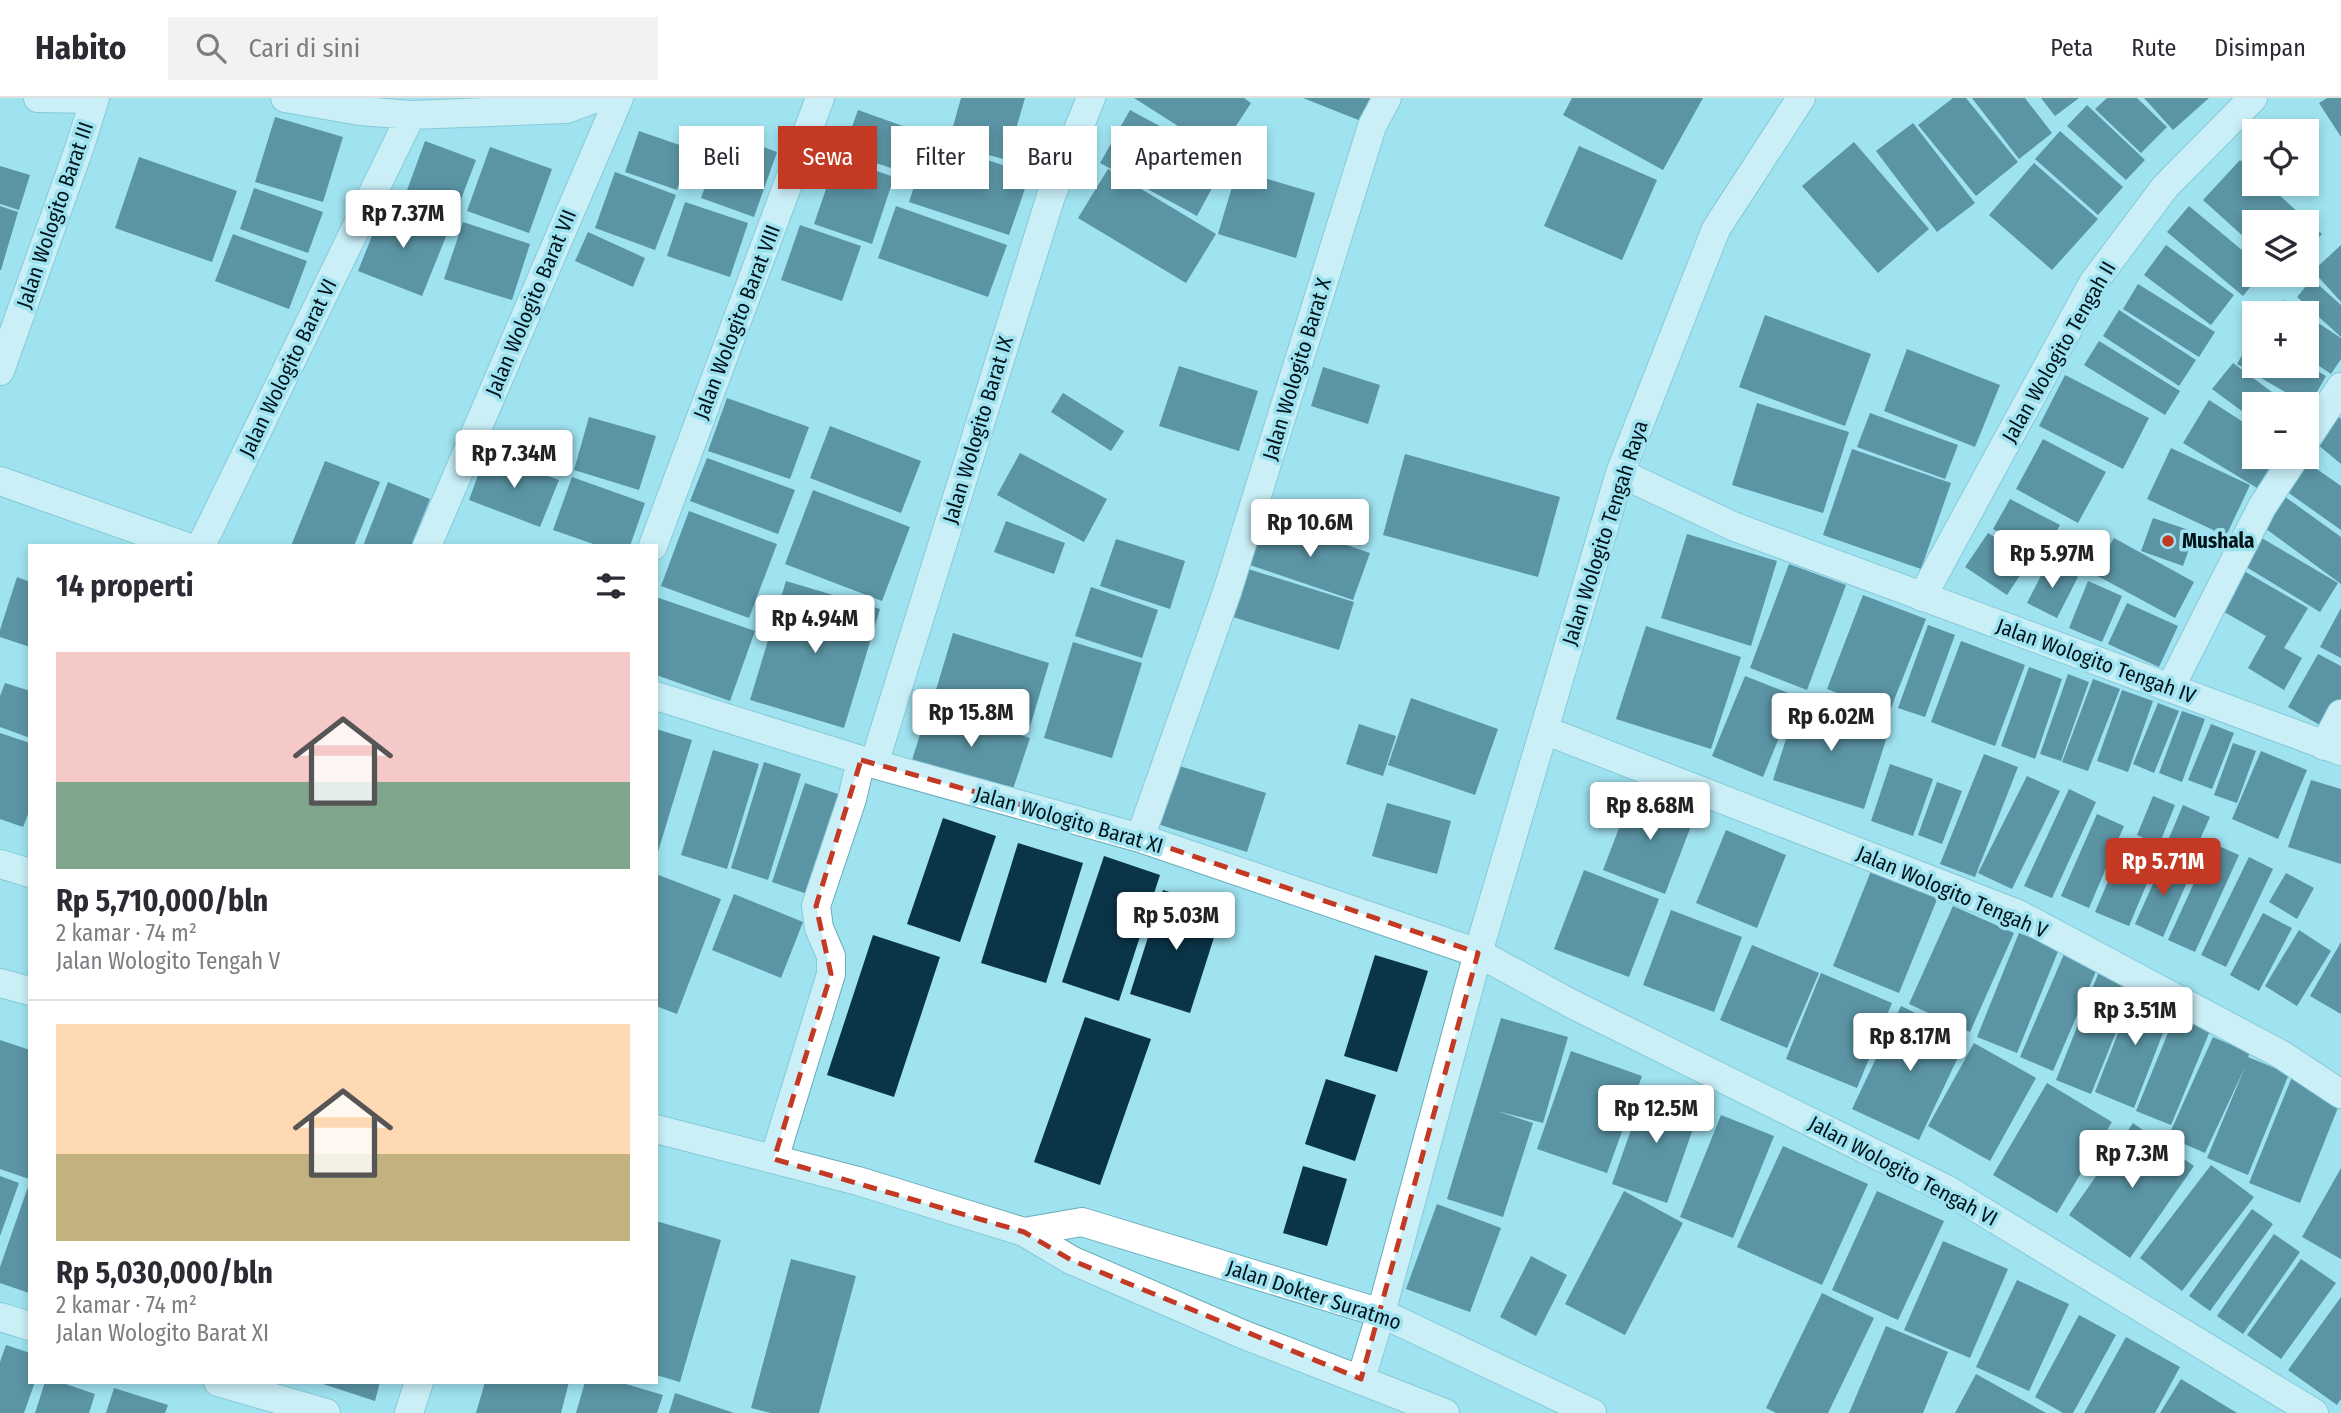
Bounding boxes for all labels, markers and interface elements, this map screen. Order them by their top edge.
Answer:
search box [168,17,658,80]
text: Habito [35,28,126,68]
icon: search [192,29,230,67]
text: Cari di sini [248,33,360,64]
text: Peta [2050,34,2093,62]
text: Rute [2131,34,2176,62]
text: Disimpan [2214,34,2306,62]
street label: Jalan Wologito Barat III [11,118,99,312]
map controls [2242,119,2319,469]
button: locate [2242,119,2319,196]
chip: Beli [679,126,764,189]
chip: Sewa [778,126,877,189]
chip: Filter [891,126,989,189]
chip: Baru [1003,126,1097,189]
chip: Apartemen [1111,126,1267,189]
pin: Rp 7.37M [331,190,475,250]
text: Rp 7.37M [362,199,444,227]
street label: Jalan Wologito Barat VII [480,206,582,400]
button: layers [2242,210,2319,287]
street label: Jalan Wologito Barat VIII [688,221,786,423]
street label: Jalan Wologito Tengah II [1996,257,2122,447]
street label: Jalan Wologito Barat X [1257,274,1337,463]
street label: Jalan Wologito Barat VI [234,275,342,461]
button: + [2242,301,2319,378]
street label: Jalan Wologito Barat IX [937,332,1019,527]
button: − [2242,392,2319,469]
street label: Jalan Wologito Tengah Raya [1556,417,1654,649]
pin: Rp 7.34M [442,430,586,490]
text: Rp 7.34M [472,439,556,467]
pin: Rp 10.6M [1238,500,1382,559]
text: Rp 10.6M [1267,508,1353,536]
place label: Mushala [2182,528,2255,554]
pin: Rp 5.97M [1980,531,2124,590]
marker: Mushala [2160,533,2176,549]
text: Rp 5.97M [2010,539,2094,567]
icon: filters [592,567,630,605]
text: 14 properti [56,568,194,604]
pin: Rp 4.94M [743,596,887,655]
text: Rp 4.94M [772,604,858,632]
street label: Jalan Wologito Tengah IV [1993,613,2200,709]
pin: Rp 15.8M [899,690,1043,749]
pin: Rp 6.02M [1759,694,1903,753]
icon: home [280,698,406,824]
text: Rp 15.8M [928,698,1014,726]
text: Rp 6.02M [1788,702,1874,730]
street label: Jalan Wologito Barat XI [972,781,1166,859]
pin: Rp 8.68M [1578,782,1722,842]
text: Rp 8.68M [1606,791,1694,819]
pin: Rp 5.71M [2091,838,2235,898]
street label: Jalan Wologito Tengah V [1853,840,2052,944]
text: Rp 5.71M [2122,847,2204,875]
text: Rp 5,710,000/bln [56,883,268,919]
pin: Rp 5.03M [1104,892,1248,952]
text: Rp 5.03M [1133,901,1219,929]
text: 2 kamar · 74 m² [56,919,197,947]
text: Jalan Wologito Tengah V [56,947,280,975]
pin: Rp 3.51M [2063,988,2207,1047]
text: Rp 3.51M [2094,996,2176,1024]
pin: Rp 8.17M [1838,1014,1982,1073]
text: Rp 8.17M [1869,1022,1951,1050]
icon: home [280,1070,406,1196]
pin: Rp 12.5M [1584,1086,1728,1145]
text: Rp 12.5M [1614,1094,1698,1122]
street label: Jalan Wologito Tengah VI [1804,1110,2002,1232]
pin: Rp 7.3M [2067,1130,2197,1190]
text: Rp 7.3M [2095,1139,2169,1167]
street label: Jalan Dokter Suratmo [1223,1254,1405,1336]
text: Rp 5,030,000/bln [56,1255,273,1291]
text: 2 kamar · 74 m² [56,1291,197,1319]
text: Jalan Wologito Barat XI [56,1319,269,1347]

